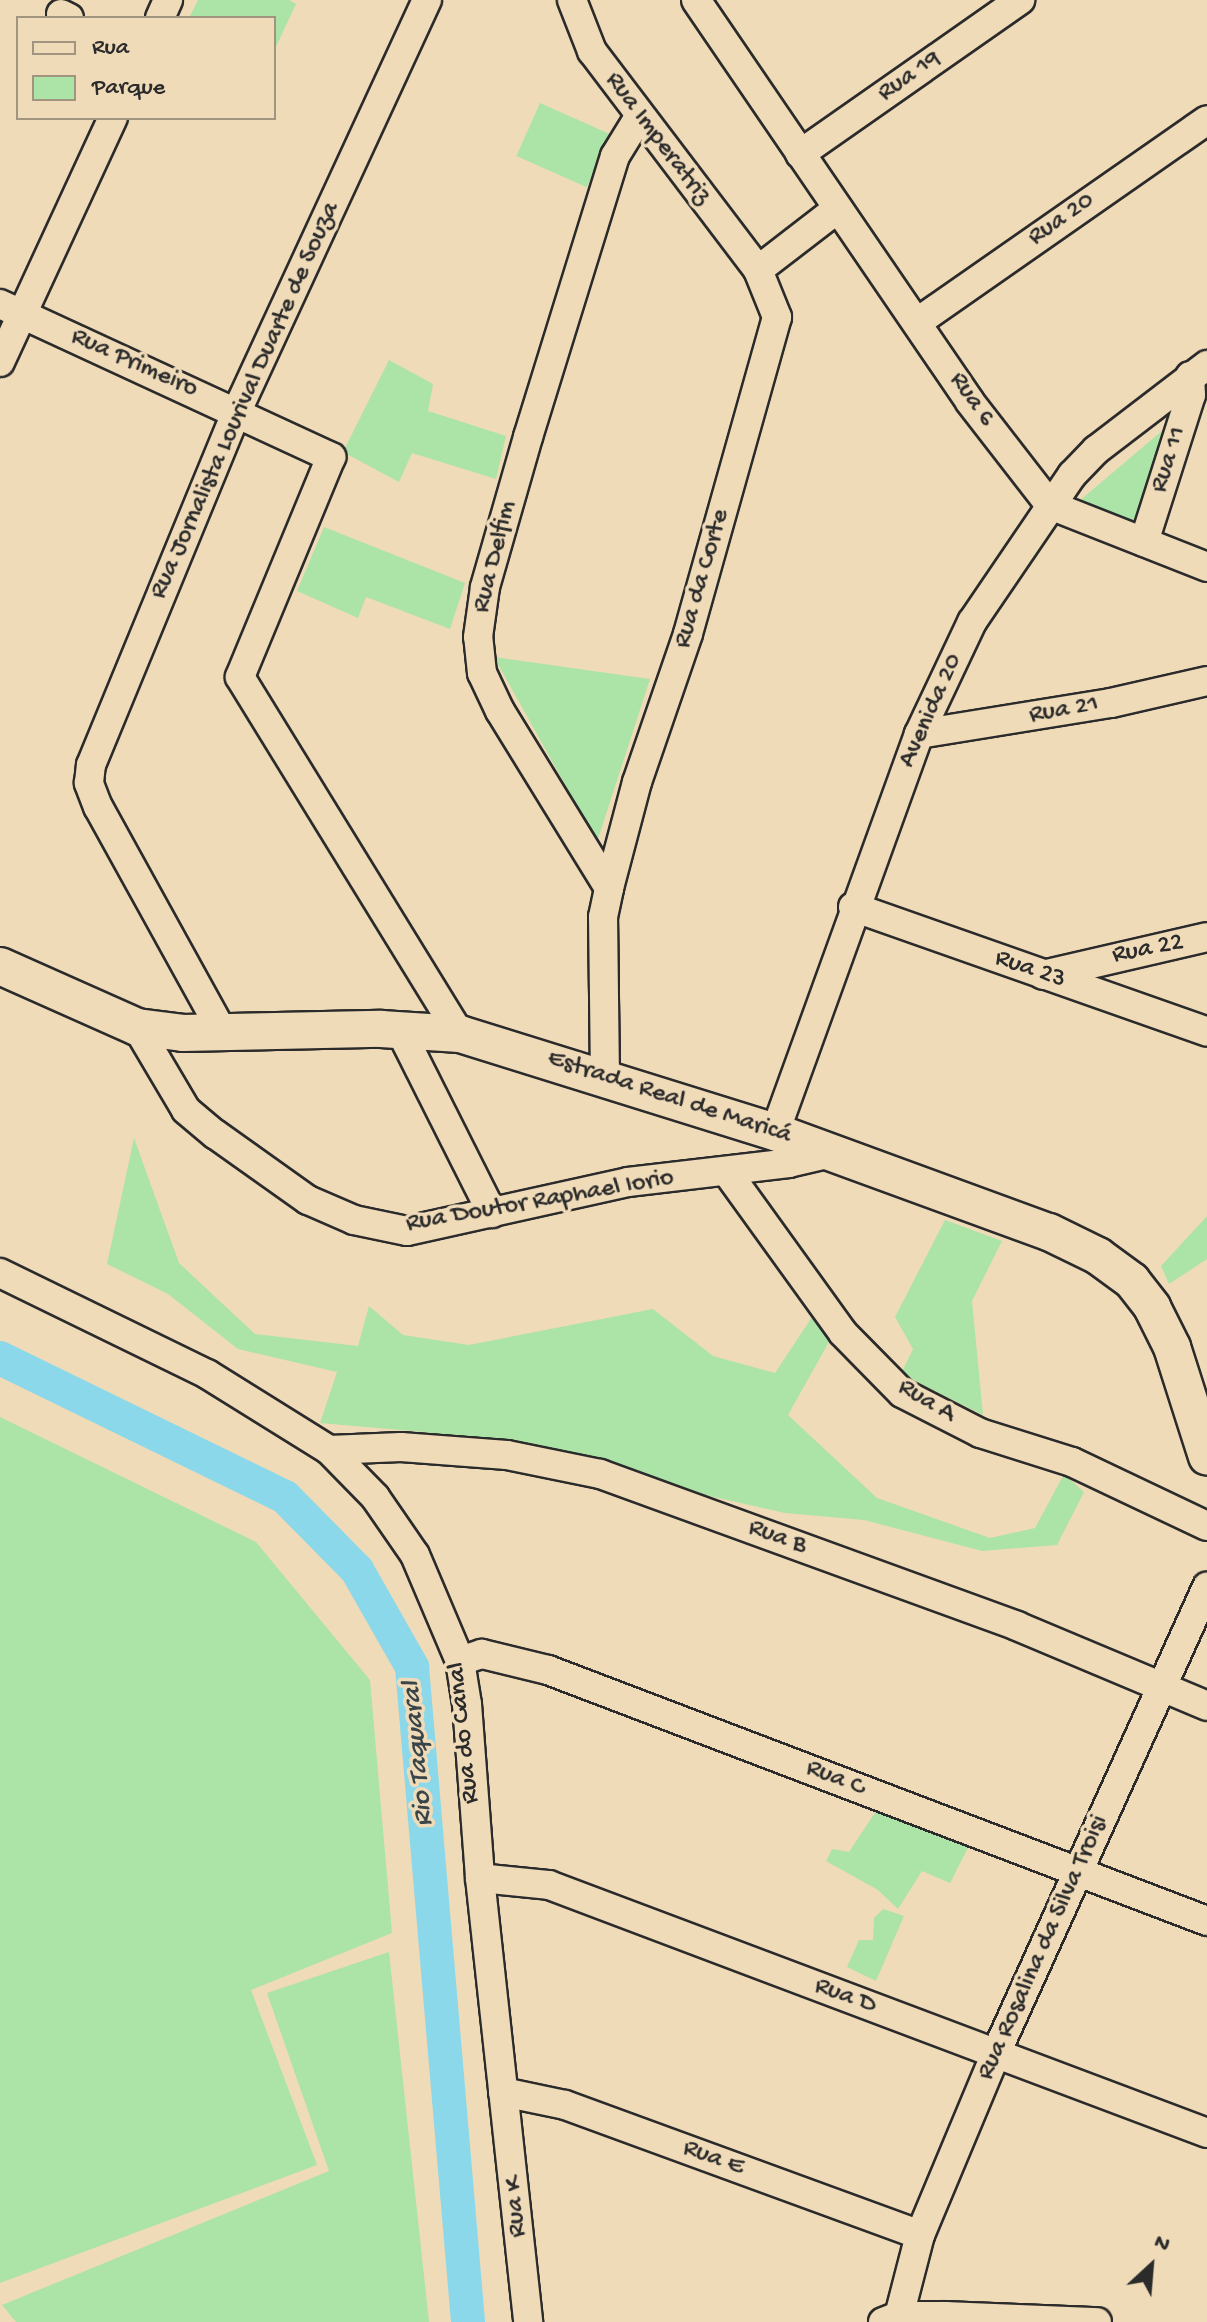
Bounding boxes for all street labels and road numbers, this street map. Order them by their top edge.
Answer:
street label: Rua 19 [872,44,948,110]
street label: Rua Imperatriz [597,67,717,211]
street label: Rua 20 [1023,186,1101,254]
street label: Rua Jornalista Lourival Duarte de Souza [144,198,348,604]
street label: Rua Primeiro [66,322,202,406]
street label: Rua 6 [941,367,1001,433]
street label: Rua 11 [1145,423,1195,497]
street label: Rua Delfim [467,498,525,616]
street label: Rua da Corte [668,506,738,652]
street label: Avenida 20 [893,649,971,773]
street label: Rua 21 [1027,690,1101,732]
street label: Rua 22 [1110,928,1186,972]
street label: Rua 23 [991,943,1069,997]
street label: Estrada Real de Maricá [543,1044,795,1152]
street label: Rua Doutor Raphael Iorio [404,1163,676,1241]
street label: Rua A [892,1373,960,1431]
street label: Rua B [744,1513,810,1563]
street label: Rua do Canal [442,1661,488,1805]
street label: Rua C [801,1754,869,1804]
street label: Rua Rosalina da Silva Troisi [971,1811,1117,2085]
street label: Rua D [810,1972,880,2022]
street label: Rua E [678,2134,748,2184]
street label: Rua K [499,2175,535,2239]

